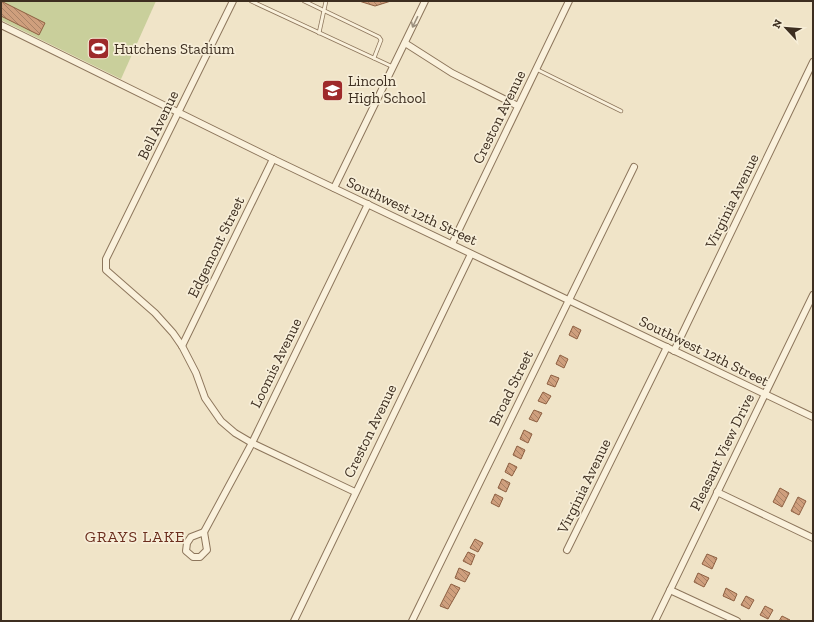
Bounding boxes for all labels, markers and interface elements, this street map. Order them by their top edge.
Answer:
north arrow [766,8,806,48]
one-way arrow [411,16,418,28]
text: N [770,17,785,30]
sports icon: Hutchens Stadium [85,36,111,62]
place label: Hutchens Stadium [114,40,235,58]
street label: Creston Avenue [469,67,529,167]
place label: Lincoln High School [348,72,426,107]
school or university icon: Lincoln High School [320,77,346,103]
street label: Bell Avenue [134,88,182,162]
street label: Virginia Avenue [701,151,763,252]
street label: Southwest 12th Street [344,173,481,249]
street label: Edgemont Street [184,193,248,300]
street label: Southwest 12th Street [636,312,772,390]
street label: Loomis Avenue [246,315,306,411]
street label: Broad Street [485,347,537,429]
street label: Creston Avenue [340,381,400,481]
street label: Pleasant View Drive [686,390,758,514]
street label: Virginia Avenue [553,436,615,537]
district label: GRAYS LAKE [85,527,185,546]

